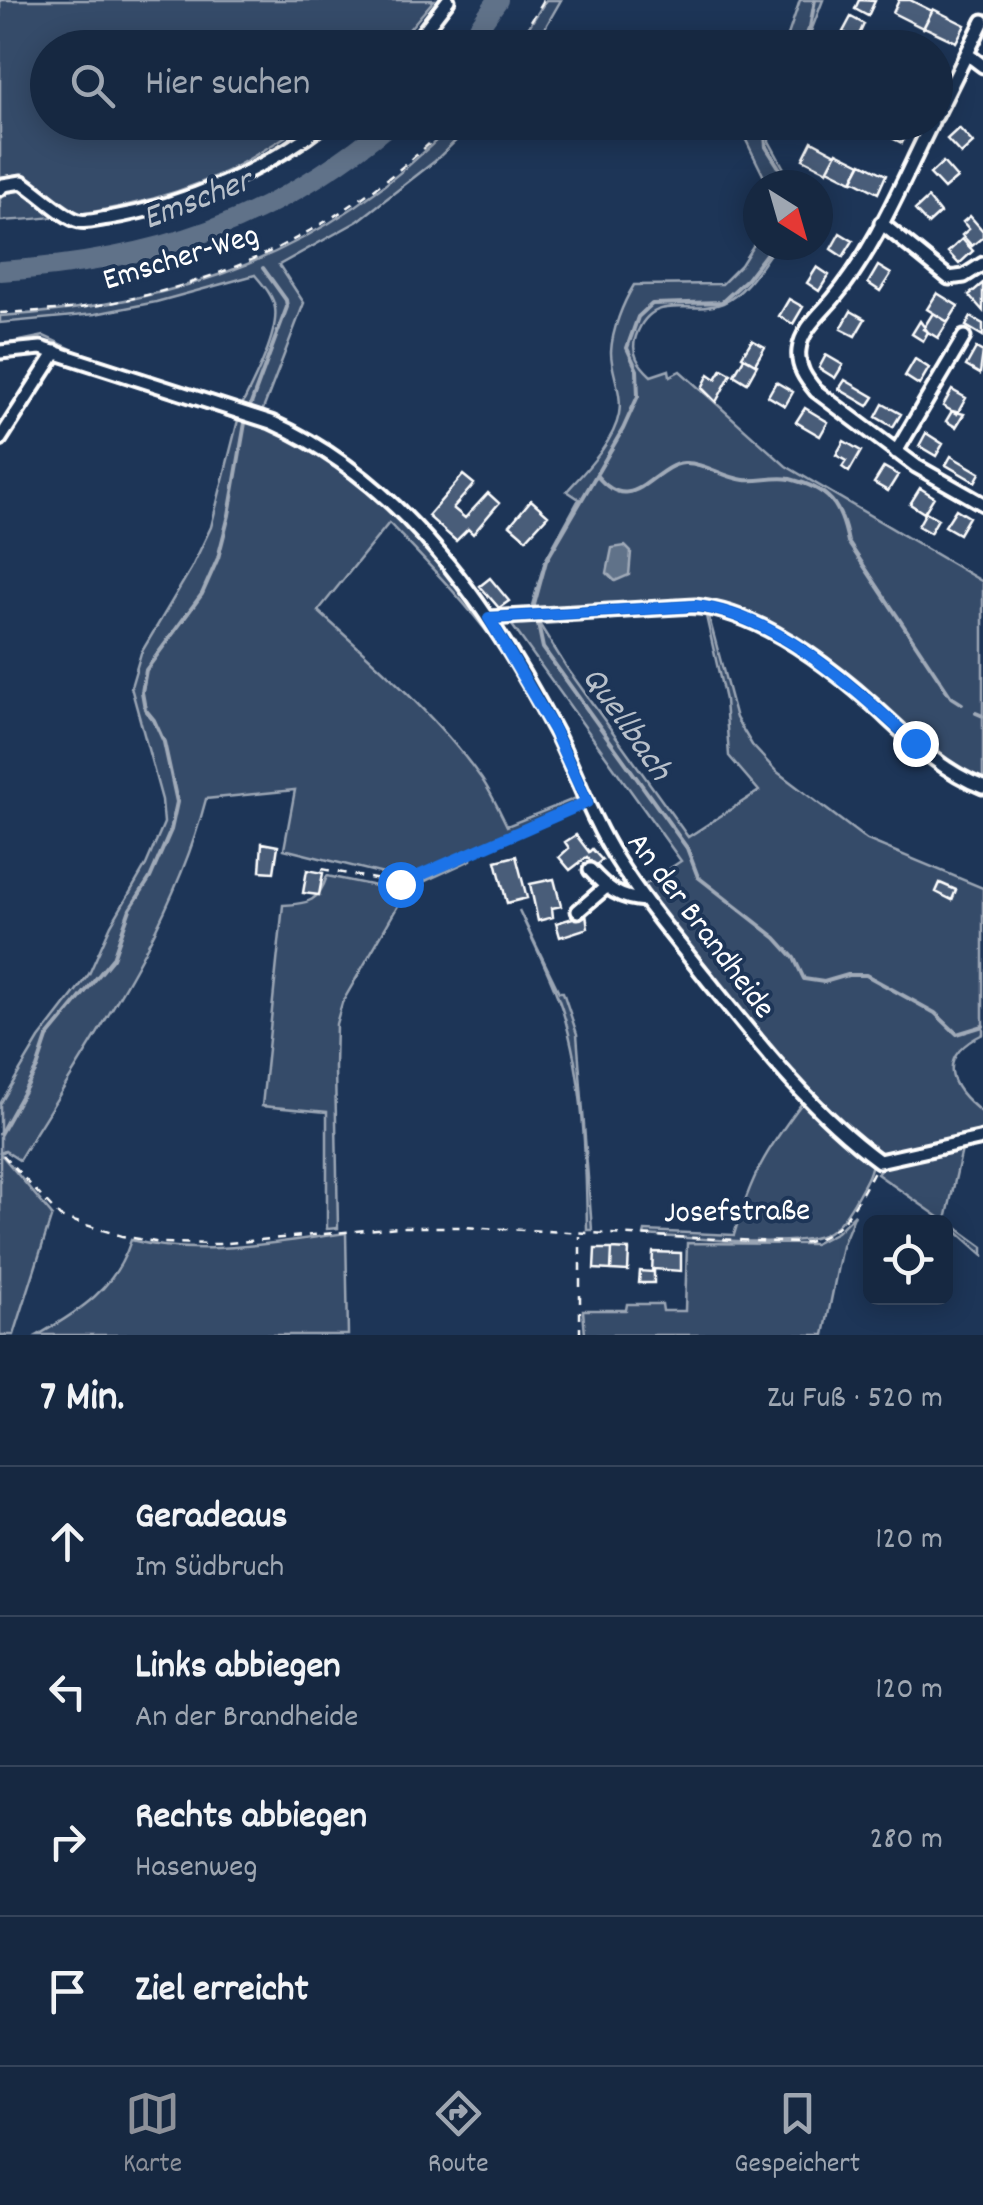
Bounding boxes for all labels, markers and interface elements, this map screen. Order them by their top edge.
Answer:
search box [30,30,953,140]
icon: search [65,58,120,113]
text: Hier suchen [145,58,310,113]
water label: Emscher [136,157,263,245]
north arrow [743,170,833,260]
street label: Emscher-Weg [98,214,265,305]
water label: Quellbach [567,658,683,793]
route end [893,721,939,767]
street label: An der Brandheide [613,824,785,1030]
route start [378,862,424,908]
street label: Josefstraße [664,1190,811,1238]
map controls [863,1215,953,1305]
button: locate [863,1215,953,1305]
text: 7 Min. [40,1370,124,1430]
text: Zu Fuß · 520 m [767,1377,943,1423]
text: Geradeaus [135,1491,288,1546]
icon: ahead [40,1514,95,1569]
text: 120 m [875,1518,943,1564]
text: Im Südbruch [135,1546,284,1592]
text: Links abbiegen [135,1641,341,1696]
icon: left [40,1664,95,1719]
text: 120 m [875,1668,943,1714]
text: An der Brandheide [135,1696,358,1742]
text: Rechts abbiegen [135,1791,367,1846]
icon: right [40,1814,95,1869]
text: 280 m [869,1818,943,1864]
text: Hasenweg [135,1846,257,1892]
icon: arrive [40,1964,95,2019]
text: Ziel erreicht [135,1964,308,2019]
tab: Karte [123,2086,182,2186]
tab: Route [428,2086,489,2186]
tab: Gespeichert [734,2086,860,2186]

